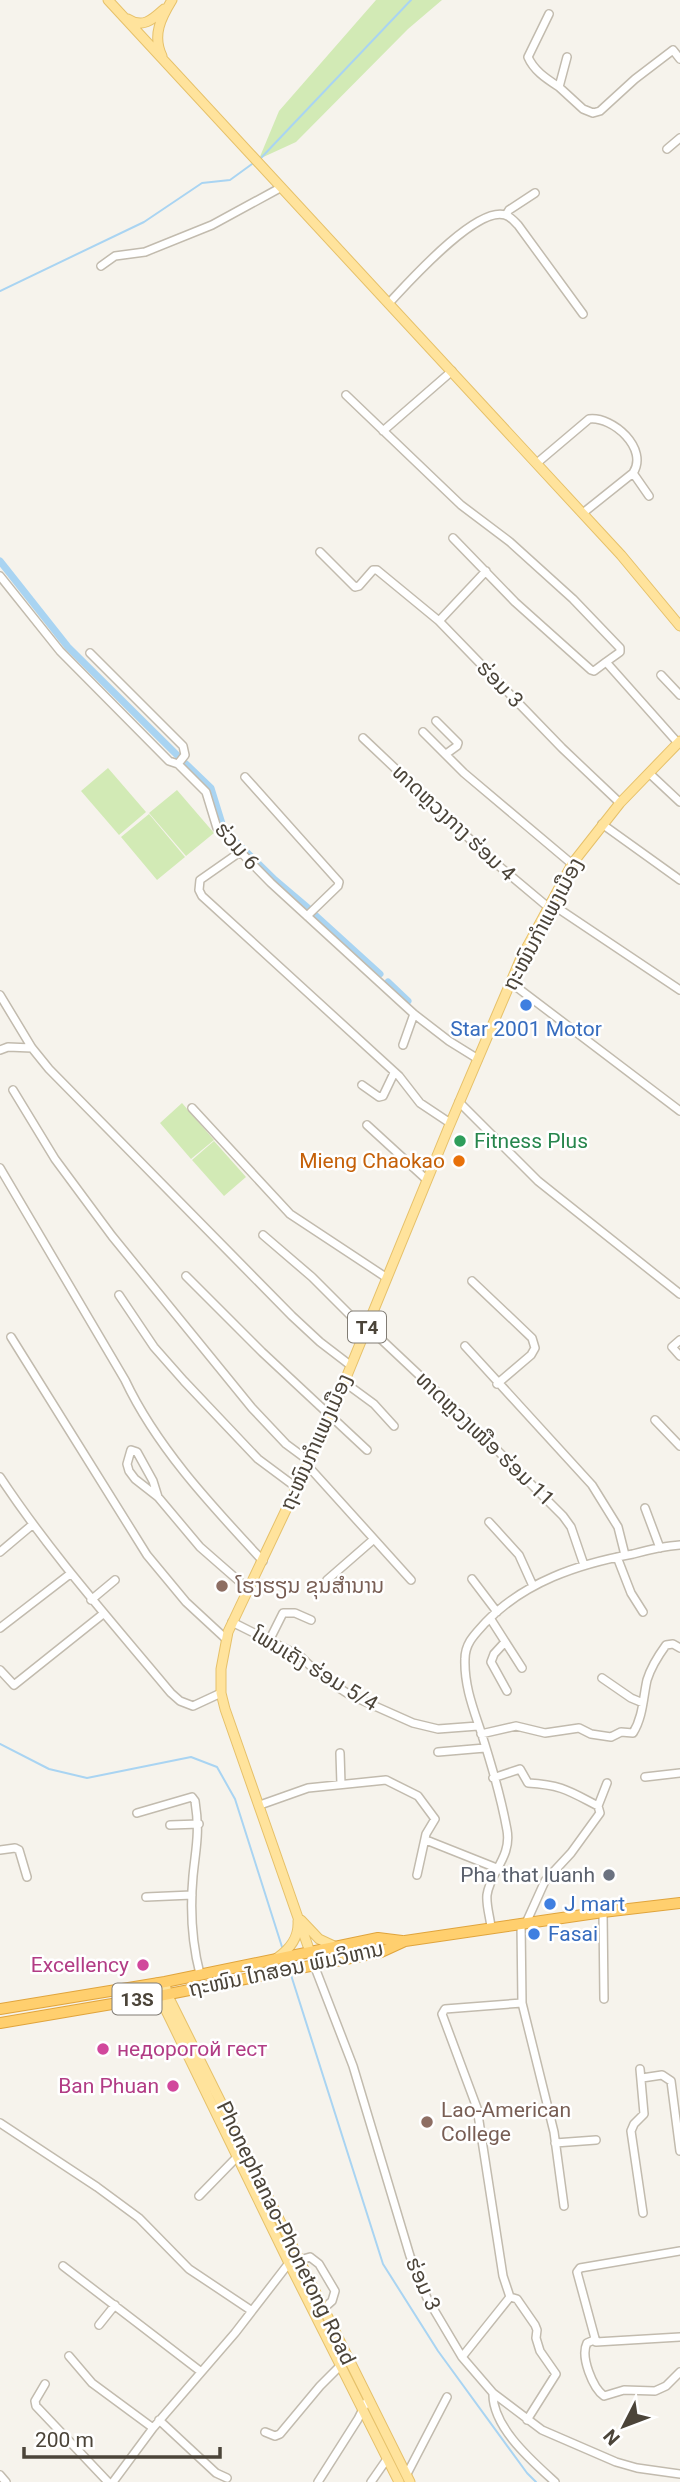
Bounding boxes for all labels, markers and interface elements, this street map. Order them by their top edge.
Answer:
street label: ຮ່ອມ 3 [472,656,528,712]
street label: ທາດຫຼວງກາງ ຮ່ອມ 4 [388,760,521,886]
street label: ຮ່ວມ 6 [210,817,264,875]
street label: ຖະໜົນກຳແພງເມືອງ [497,853,588,995]
marker: Star 2001 Motor [518,997,534,1013]
place label: Star 2001 Motor [450,1017,602,1041]
place label: Fitness Plus [474,1129,588,1153]
marker: Fitness Plus [452,1133,468,1149]
place label: Mieng Chaokao [299,1149,445,1173]
marker: Mieng Chaokao [451,1153,467,1169]
road number: T4 [348,1312,386,1343]
street label: ທາດຫຼວງເໜືອ ຮ່ອມ 11 [411,1366,560,1511]
street label: ຖະໜົນກຳແພງເມືອງ [274,1369,357,1514]
place label: ໂຮງຮຽນ ຂຸນສຳນານ [235,1574,384,1600]
marker: ໂຮງຮຽນ ຂຸນສຳນານ [214,1578,230,1594]
street label: ໂພນເຄັງ ຮ່ອມ 5/4 [247,1622,382,1716]
place label: Pha that luanh [460,1863,595,1887]
marker: Pha that luanh [601,1867,617,1883]
place label: J mart [564,1892,625,1916]
marker: J mart [542,1896,558,1912]
place label: Fasai [548,1922,598,1946]
marker: Fasai [526,1926,542,1942]
street label: ຖະໜົນ ໄກສອນ ພົມວິຫານ [186,1937,386,2001]
place label: Excellency [31,1953,129,1977]
marker: Excellency [135,1957,151,1973]
road number: 13S [113,1983,162,2014]
place label: недорогой гест [117,2037,267,2061]
marker: недорогой гест [95,2041,111,2057]
place label: Ban Phuan [58,2074,159,2098]
marker: Ban Phuan [165,2078,181,2094]
street label: Phonephanao-Phonetong Road [212,2097,360,2369]
place label: Lao-American College [441,2098,571,2146]
marker: Lao-American College [419,2114,435,2130]
street label: ຮ່ອມ 3 [401,2254,445,2314]
north arrow [589,2391,659,2461]
scale bar [24,2416,220,2460]
text: N [599,2424,625,2450]
text: 200 m [35,2428,94,2452]

